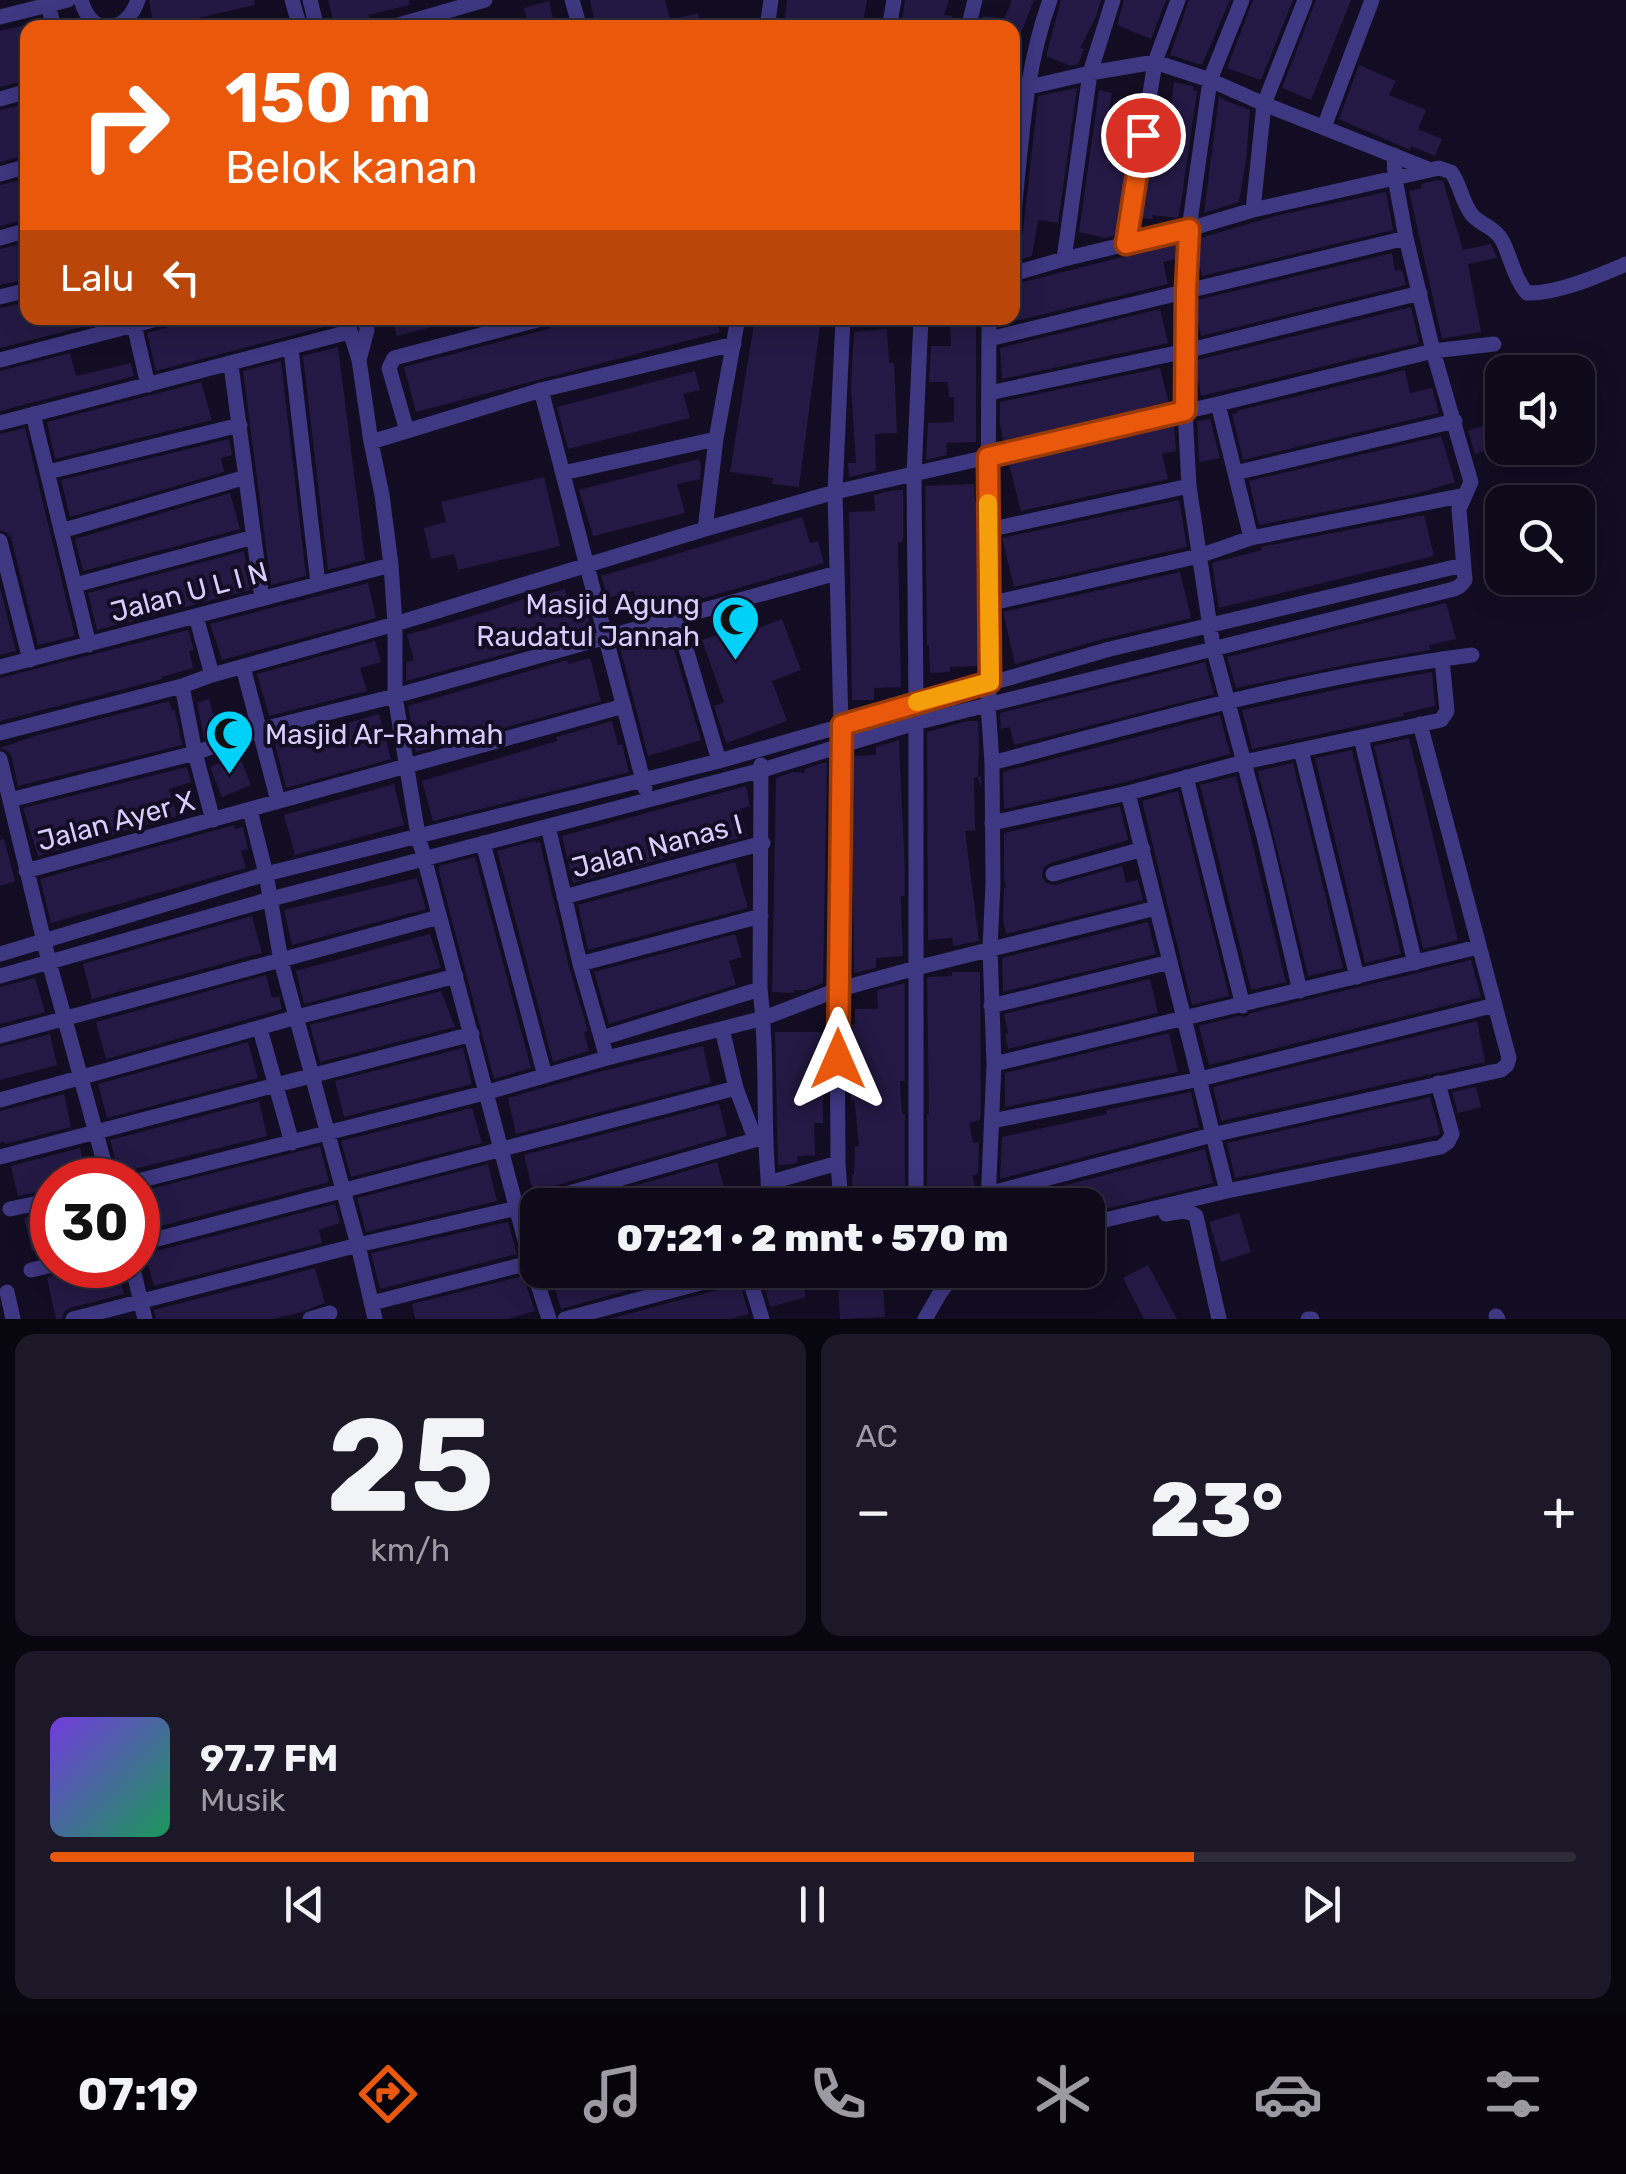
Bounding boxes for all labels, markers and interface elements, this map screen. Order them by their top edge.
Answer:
text: 150 m [225,57,432,140]
icon: right [60,60,190,190]
pin [1101,93,1186,178]
icon: arrive [1116,108,1171,163]
text: Belok kanan [225,141,478,194]
icon: left [154,250,209,305]
text: Lalu [60,255,134,301]
map controls [1485,355,1595,595]
button: sound [1485,355,1595,465]
button: search [1485,485,1595,595]
street label: Jalan U L I N [107,555,271,629]
place label: Masjid Agung Raudatul Jannah [476,588,700,653]
mosque icon: Masjid Agung Raudatul Jannah [709,594,761,662]
mosque icon: Masjid Ar-Rahmah [204,708,256,776]
place label: Masjid Ar-Rahmah [265,718,504,751]
street label: Jalan Ayer X [34,784,199,858]
street label: Jalan Nanas I [568,807,746,885]
position arrow [786,1007,890,1111]
speed limit sign: 30 [30,1158,160,1288]
text: 07:21 · 2 mnt · 570 m [616,1215,1009,1261]
text: 25 [326,1388,494,1543]
text: AC [856,1417,898,1455]
text: 23° [1150,1466,1283,1555]
text: − [856,1479,891,1544]
text: + [1542,1479,1576,1544]
text: km/h [370,1531,450,1569]
text: 97.7 FM [200,1735,338,1781]
text: Musik [200,1781,285,1819]
icon: previous [277,1877,332,1932]
icon: pause [785,1877,840,1932]
icon: next [1294,1877,1349,1932]
icon: directions [353,2059,423,2129]
icon: music [578,2059,648,2129]
icon: phone [803,2059,873,2129]
icon: climate [1028,2059,1098,2129]
icon: car [1253,2059,1323,2129]
icon: filters [1478,2059,1548,2129]
text: 07:19 [78,2068,198,2121]

